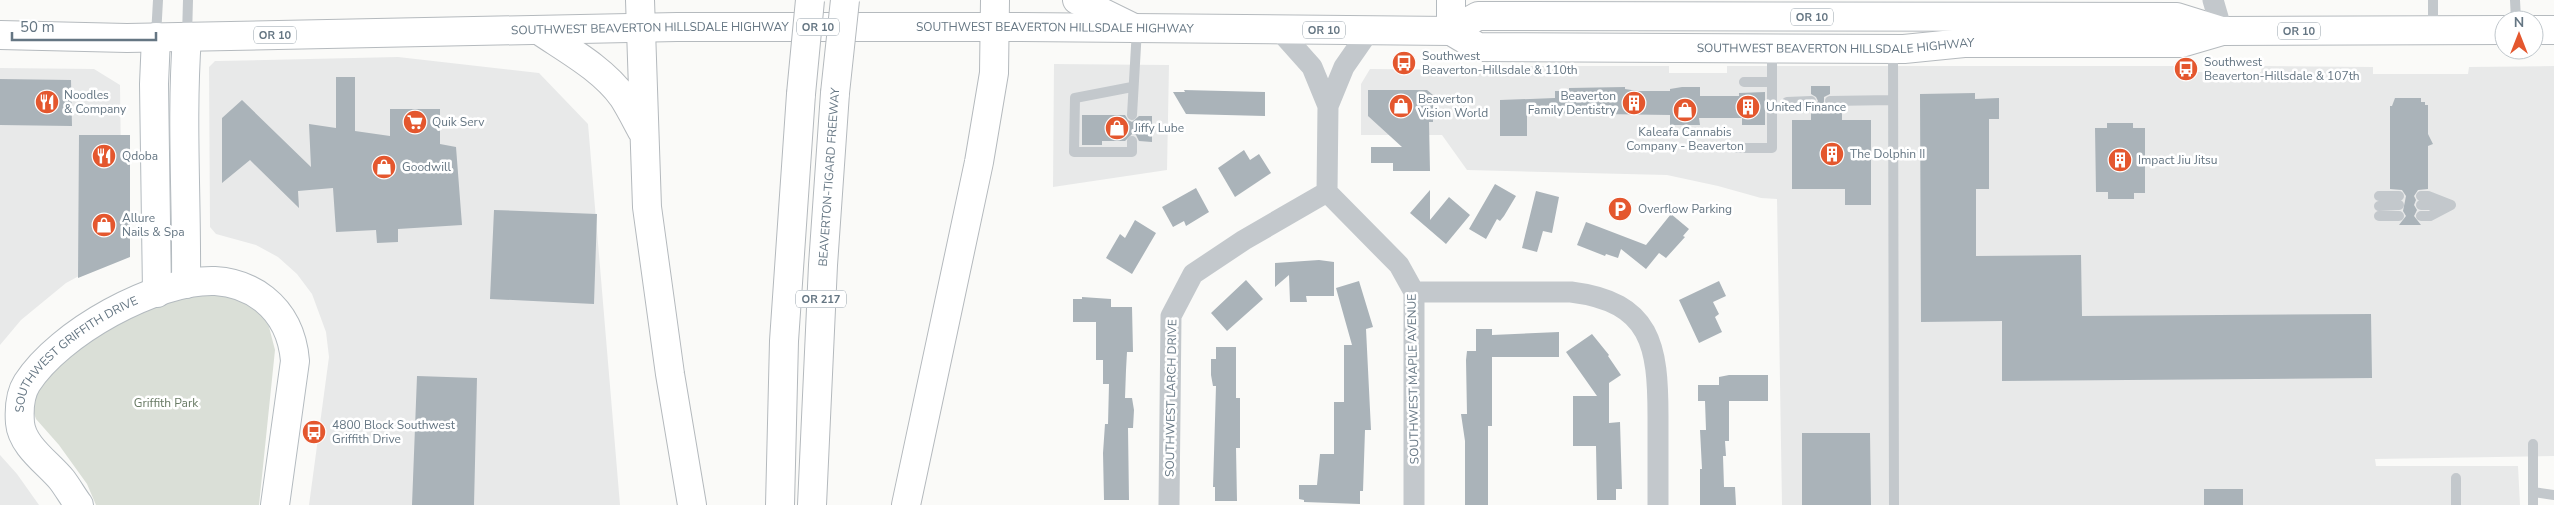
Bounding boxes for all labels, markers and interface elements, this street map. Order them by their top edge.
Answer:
road number: OR 10 [1791,8,1833,26]
scale bar [12,10,156,42]
north arrow [2494,10,2544,60]
text: N [2514,13,2524,32]
text: 50 m [20,17,55,37]
road number: OR 10 [797,18,839,36]
street label: SOUTHWEST BEAVERTON HILLSDALE HIGHWAY [511,19,790,38]
street label: SOUTHWEST BEAVERTON HILLSDALE HIGHWAY [916,19,1195,37]
road number: OR 10 [1303,22,1345,38]
road number: OR 10 [2278,22,2320,40]
road number: OR 10 [254,26,296,44]
street label: SOUTHWEST BEAVERTON HILLSDALE HIGHWAY [1697,35,1975,57]
place label: Southwest Beaverton-Hillsdale & 110th [1422,48,1578,78]
bus stop icon: Southwest Beaverton-Hillsdale & 110th [1391,50,1417,76]
place label: Southwest Beaverton-Hillsdale & 107th [2204,54,2360,84]
bus stop icon: Southwest Beaverton-Hillsdale & 107th [2173,56,2199,82]
street label: BEAVERTON-TIGARD FREEWAY [815,86,843,267]
place label: Noodles & Company [64,87,127,117]
place label: Beaverton Family Dentistry [1528,88,1617,118]
restaurant icon: Noodles & Company [34,89,60,115]
building icon: Beaverton Family Dentistry [1621,90,1647,116]
place label: Beaverton Vision World [1417,91,1488,121]
shop icon: Beaverton Vision World [1388,93,1414,119]
building icon: United Finance [1735,94,1761,120]
shop icon: Kaleafa Cannabis Company - Beaverton [1672,97,1698,123]
place label: United Finance [1766,99,1846,115]
supermarket icon: Quik Serv [402,109,428,135]
place label: Quik Serv [432,114,485,130]
shop icon: Jiffy Lube [1104,115,1130,141]
place label: Jiffy Lube [1133,120,1184,136]
place label: Kaleafa Cannabis Company - Beaverton [1626,124,1744,154]
building icon: The Dolphin II [1819,141,1845,167]
restaurant icon: Qdoba [91,143,117,169]
place label: The Dolphin II [1850,146,1925,162]
building icon: Impact Jiu Jitsu [2107,147,2133,173]
place label: Qdoba [122,148,158,164]
place label: Impact Jiu Jitsu [2138,152,2217,168]
shop icon: Goodwill [371,154,397,180]
place label: Goodwill [402,159,451,175]
parking icon: Overflow Parking [1607,196,1633,222]
place label: Overflow Parking [1638,201,1732,217]
place label: Allure Nails & Spa [122,210,185,240]
shop icon: Allure Nails & Spa [91,212,117,238]
road number: OR 217 [796,290,846,308]
street label: SOUTHWEST GRIFFITH DRIVE [12,292,140,413]
street label: SOUTHWEST MAPLE AVENUE [1404,294,1422,464]
street label: SOUTHWEST LARCH DRIVE [1162,319,1180,477]
park label: Griffith Park [134,395,199,411]
place label: 4800 Block Southwest Griffith Drive [332,417,456,447]
bus stop icon: 4800 Block Southwest Griffith Drive [301,419,327,445]

